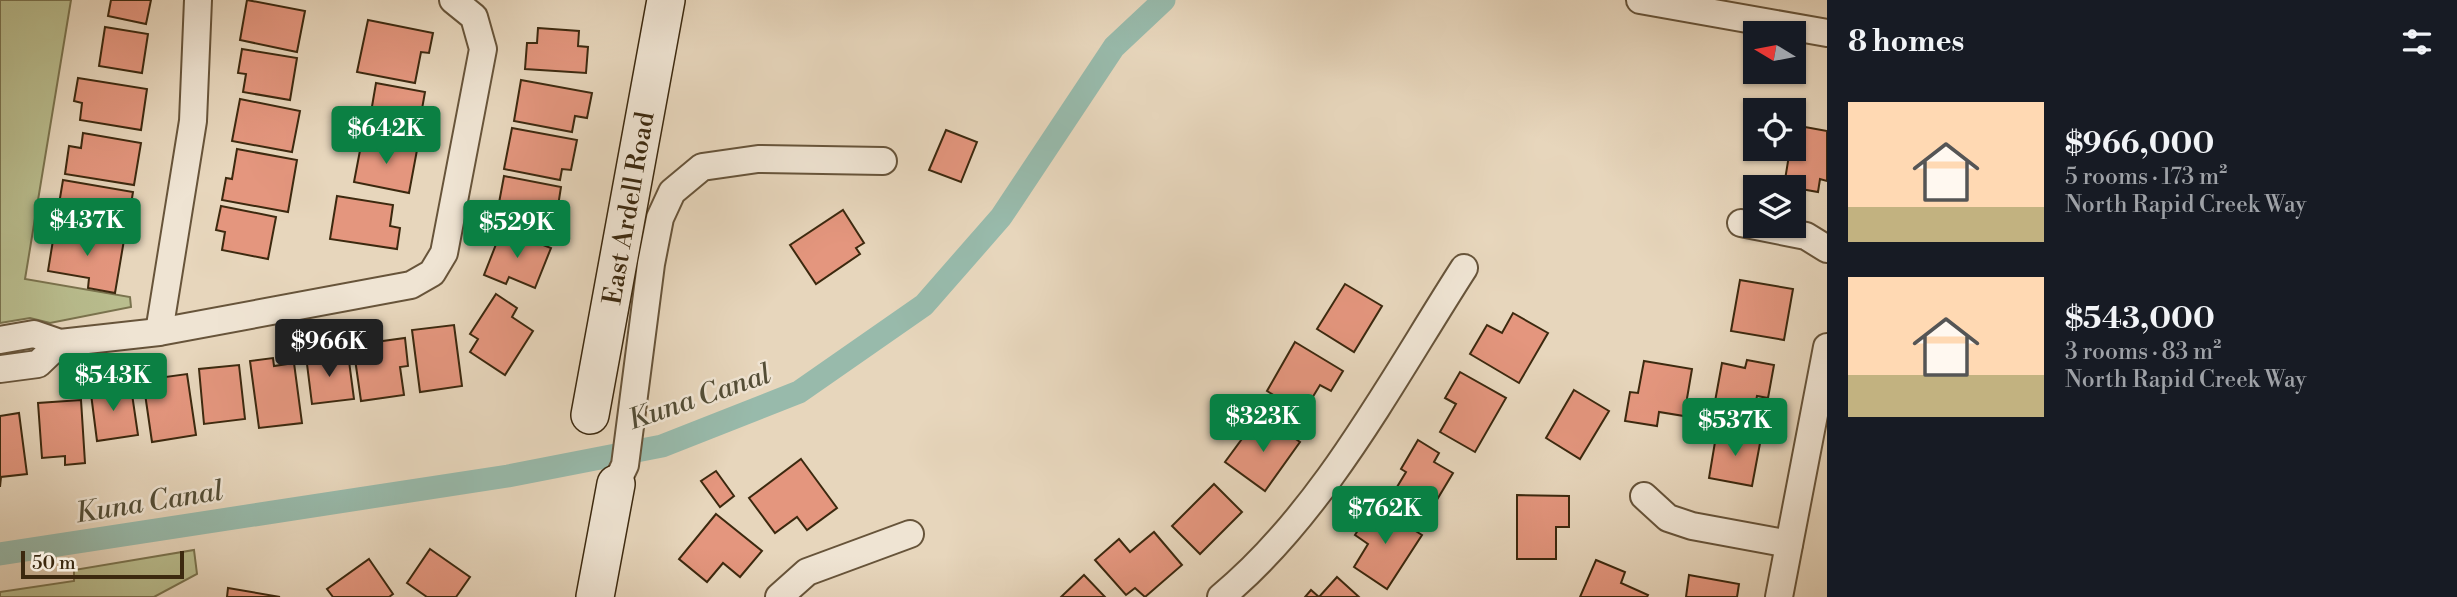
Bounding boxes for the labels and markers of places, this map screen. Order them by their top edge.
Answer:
pin: $642K [337,106,435,166]
pin: $437K [38,198,136,258]
pin: $529K [468,201,566,260]
pin: $966K [280,320,378,379]
pin: $543K [64,354,162,413]
pin: $323K [1214,394,1312,454]
pin: $537K [1686,398,1784,458]
pin: $762K [1336,486,1434,546]

